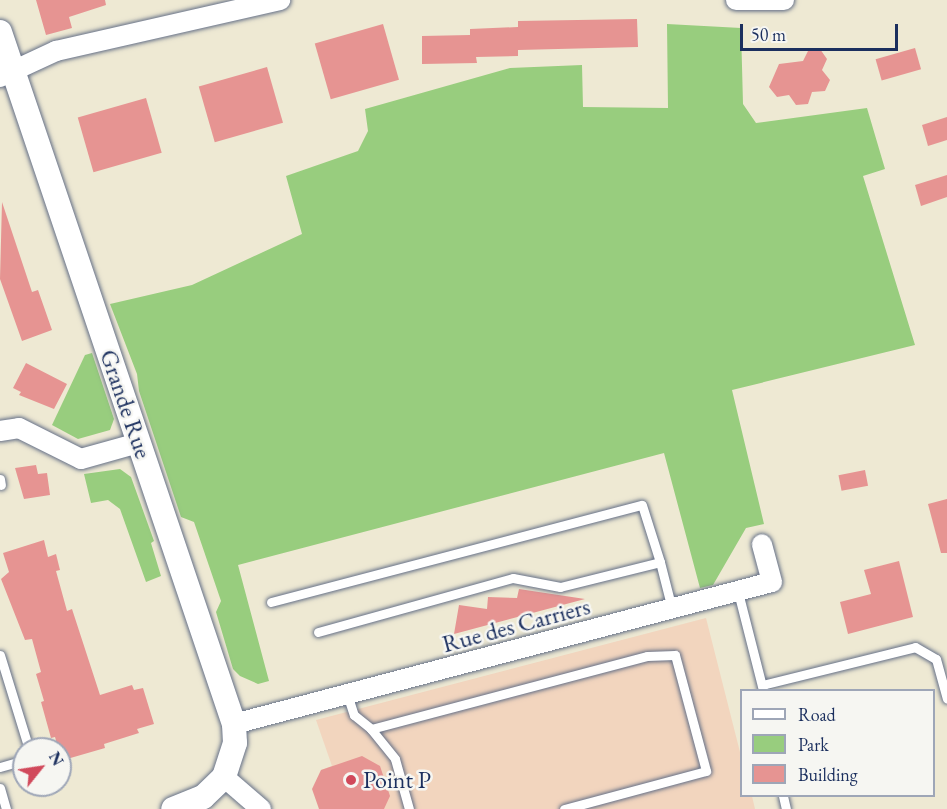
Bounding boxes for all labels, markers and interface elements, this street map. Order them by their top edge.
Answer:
scale bar [743,12,900,50]
text: 50 m [751,23,786,46]
street label: Grande Rue [94,346,158,462]
street label: Rue des Carriers [439,591,593,659]
legend [740,689,935,797]
text: Road [798,703,836,726]
text: Park [798,733,829,756]
north arrow [12,737,72,797]
text: N [44,748,69,770]
text: Building [798,763,858,786]
place label: Point P [363,766,431,794]
marker: Point P [344,773,358,787]

